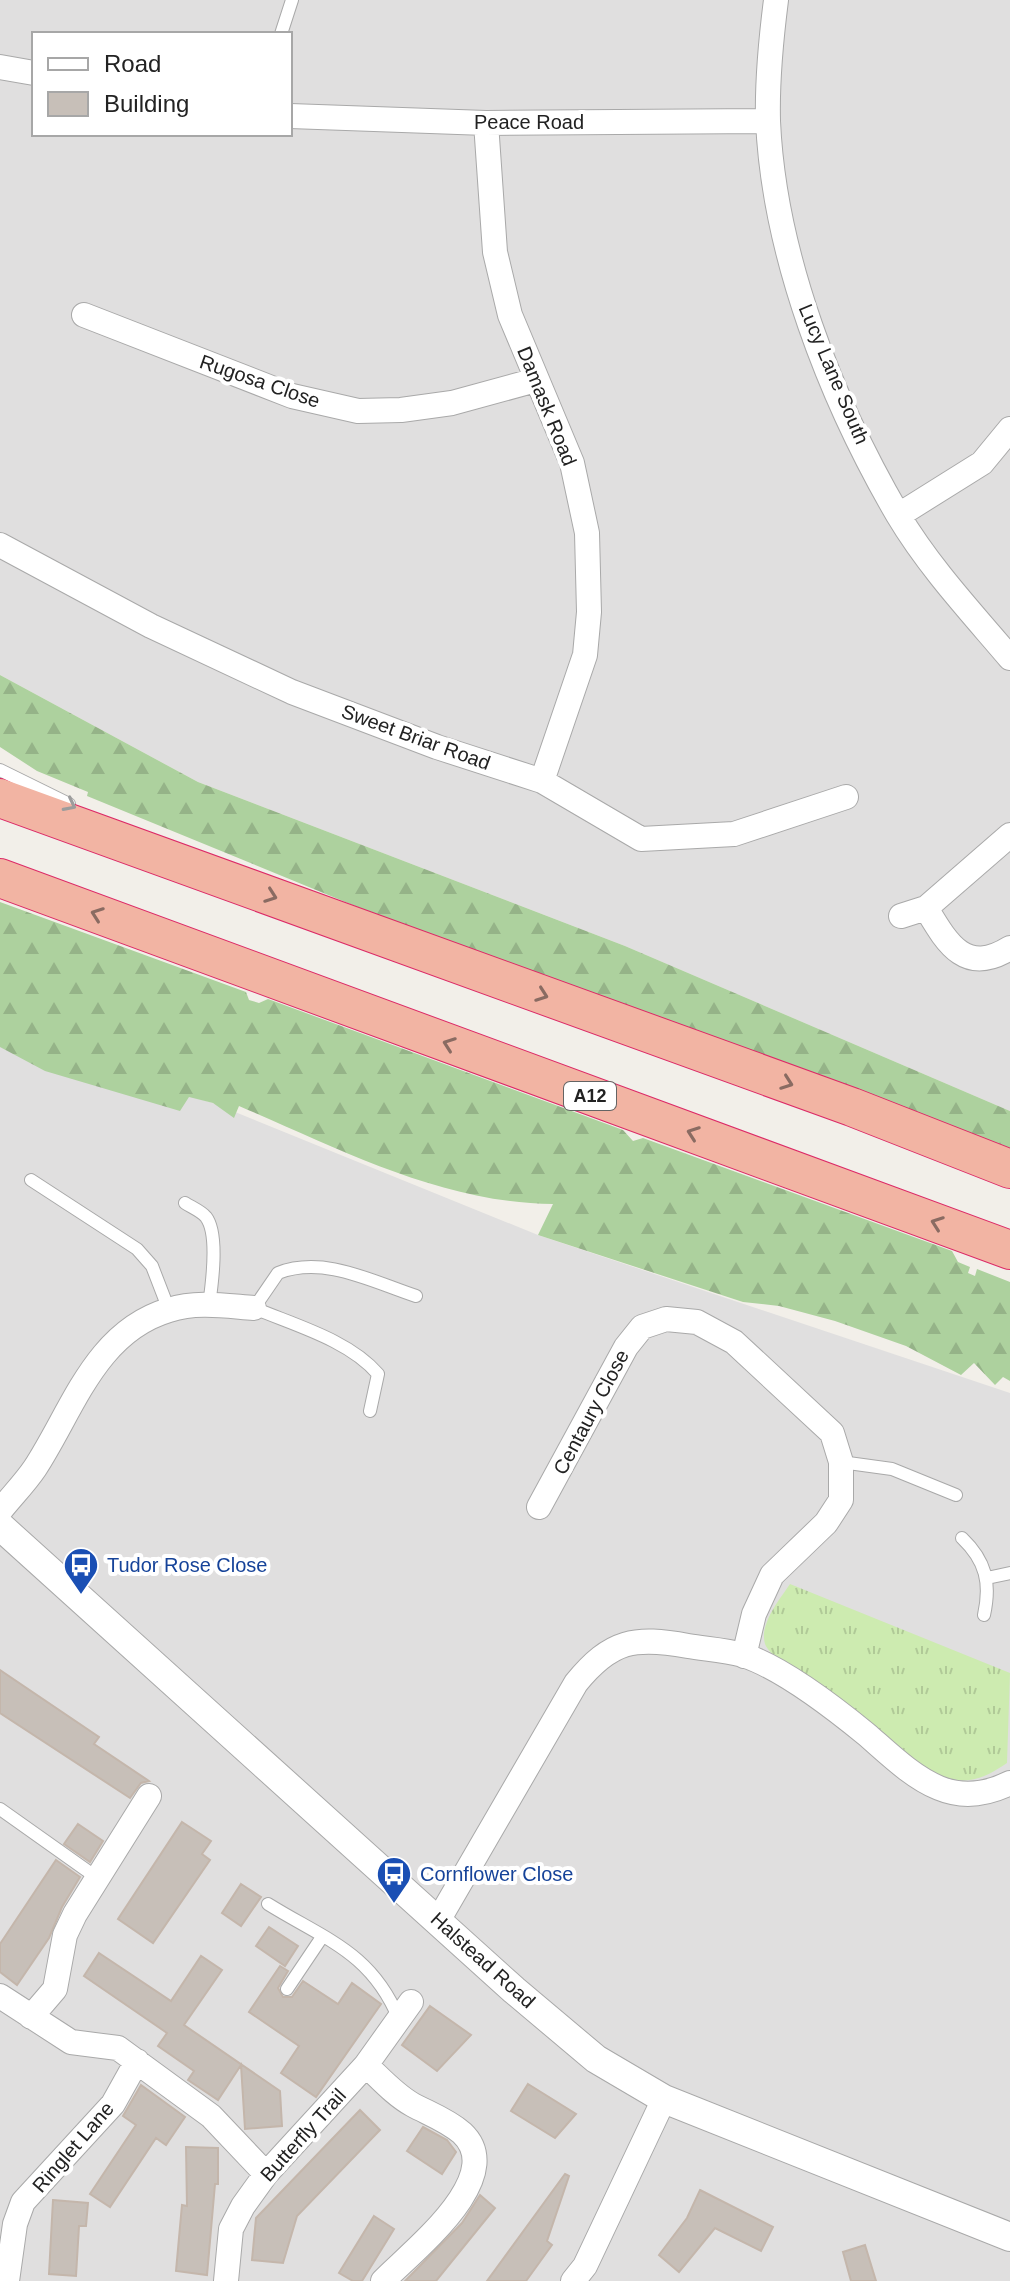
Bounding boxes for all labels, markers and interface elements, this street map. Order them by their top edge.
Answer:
legend [32,32,292,136]
text: Road [104,50,161,77]
text: Building [104,90,189,117]
street label: Peace Road [474,111,584,133]
street label: Lucy Lane South [795,301,873,447]
street label: Damask Road [513,343,581,469]
street label: Rugosa Close [197,350,323,412]
street label: Sweet Briar Road [339,700,493,774]
one-way arrow [61,795,76,811]
one-way arrow [264,886,278,903]
one-way arrow [91,907,105,924]
one-way arrow [534,985,548,1001]
one-way arrow [443,1037,457,1053]
one-way arrow [779,1073,793,1090]
road number: A12 [564,1082,616,1110]
one-way arrow [687,1127,701,1143]
one-way arrow [931,1216,945,1233]
street label: Centaury Close [549,1346,633,1478]
bus stop icon: Tudor Rose Close [62,1546,100,1596]
place label: Tudor Rose Close [107,1554,267,1576]
bus stop icon: Cornflower Close [375,1855,413,1905]
place label: Cornflower Close [420,1863,573,1885]
street label: Halstead Road [426,1908,540,2012]
street label: Butterfly Trail [256,2084,350,2186]
street label: Ringlet Lane [28,2097,118,2197]

